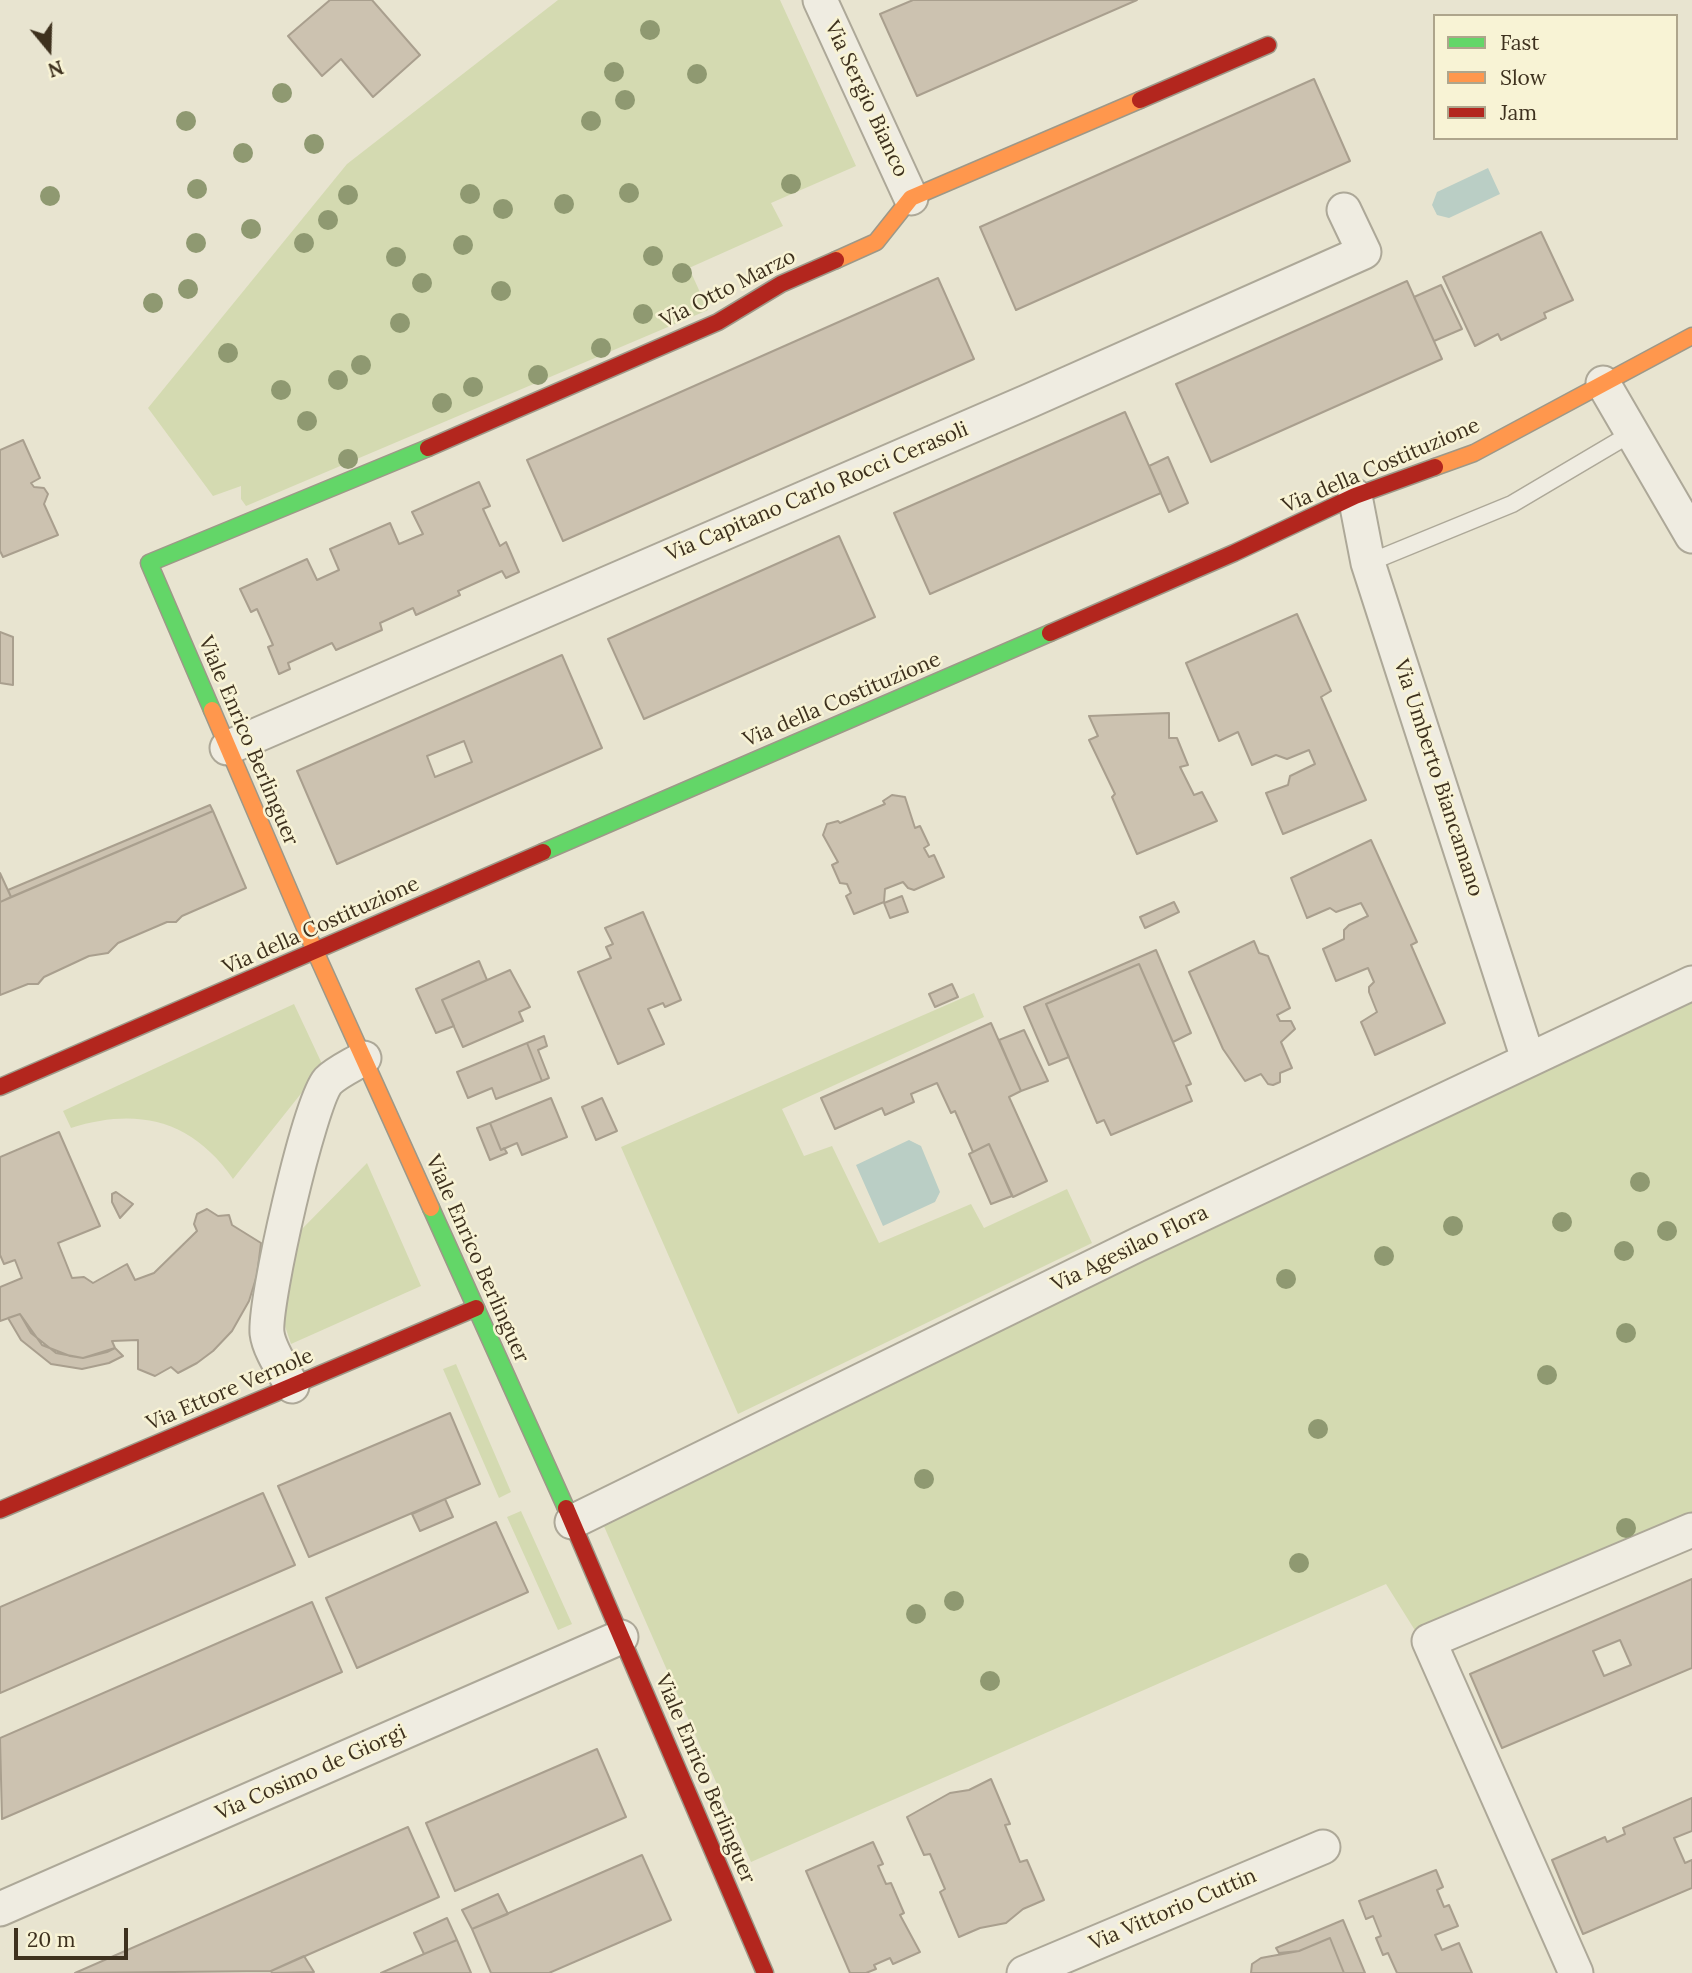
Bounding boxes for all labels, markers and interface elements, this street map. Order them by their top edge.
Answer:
north arrow [14,14,84,84]
legend [1433,14,1678,140]
street label: Via Sergio Bianco [819,17,913,181]
text: Fast [1500,29,1539,56]
text: N [45,55,67,83]
text: Slow [1500,64,1547,91]
text: Jam [1500,99,1537,126]
street label: Via Otto Marzo [656,244,800,334]
street label: Via della Costituzione [1278,413,1484,519]
street label: Via Capitano Carlo Rocci Cerasoli [662,417,972,567]
street label: Viale Enrico Berlinguer [192,633,304,849]
street label: Via della Costituzione [739,647,945,753]
street label: Via Umberto Biancamano [1388,656,1488,900]
street label: Via della Costituzione [219,871,423,981]
street label: Viale Enrico Berlinguer [420,1151,534,1367]
street label: Via Agesilao Flora [1048,1200,1212,1298]
street label: Via Ettore Vernole [143,1343,317,1437]
street label: Viale Enrico Berlinguer [649,1671,761,1887]
street label: Via Cosimo de Giorgi [212,1720,410,1826]
street label: Via Vittorio Cuttin [1086,1863,1260,1957]
scale bar [18,1913,131,1957]
text: 20 m [27,1926,76,1953]

